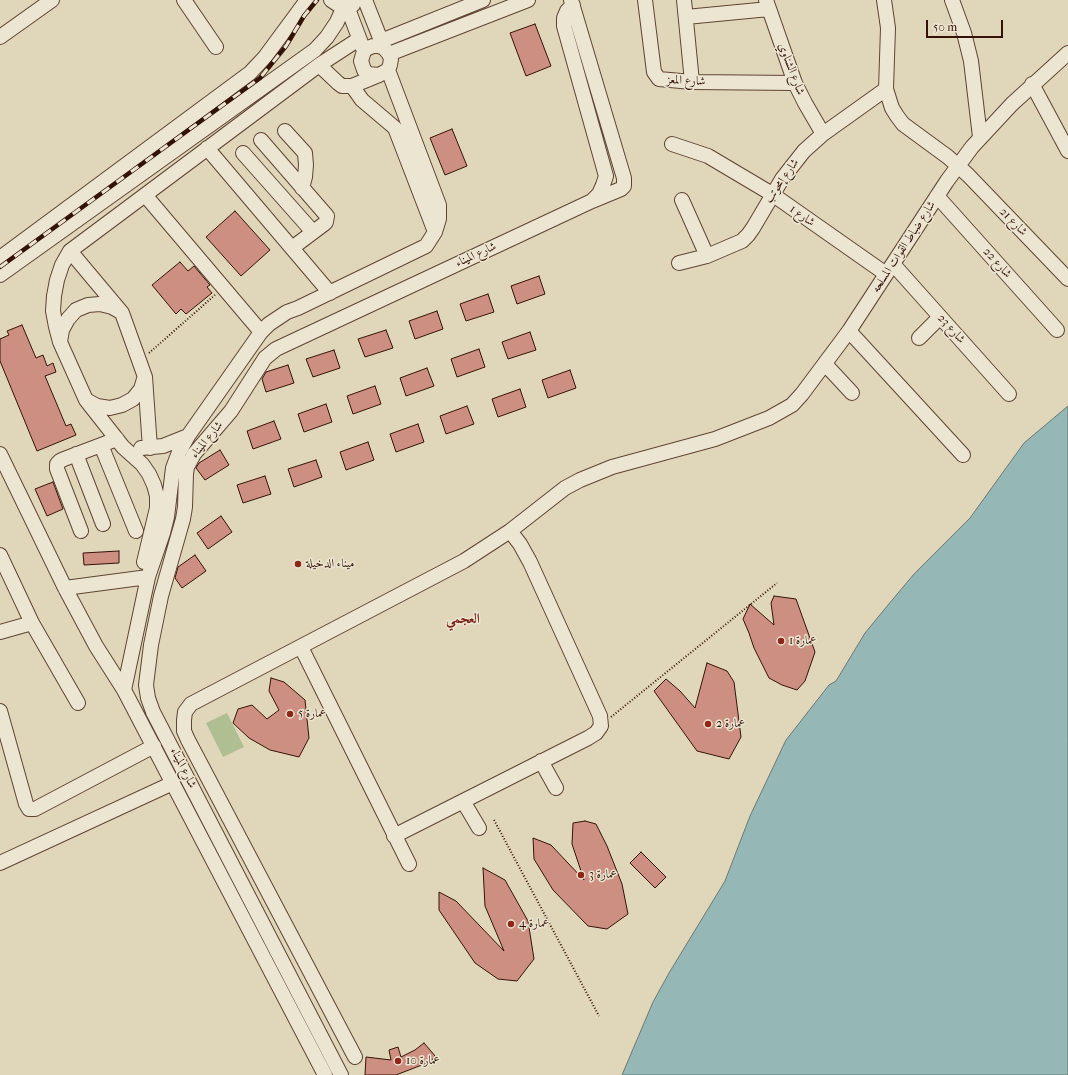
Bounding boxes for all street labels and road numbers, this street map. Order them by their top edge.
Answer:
street label: شارع الشناوي [775,41,807,97]
street label: شارع المعز [666,73,706,89]
street label: شارع إمحوتب [762,156,802,206]
street label: شارع ضباط القوات المسلحه [869,199,939,295]
street label: شارع 1 [787,202,817,230]
street label: شارع 21 [996,205,1030,239]
street label: شارع الميناء [453,239,499,271]
street label: شارع 22 [980,245,1014,281]
street label: شارع 23 [934,311,968,347]
street label: شارع الميناء [188,419,226,461]
street label: شارع الميناء [167,745,199,791]

